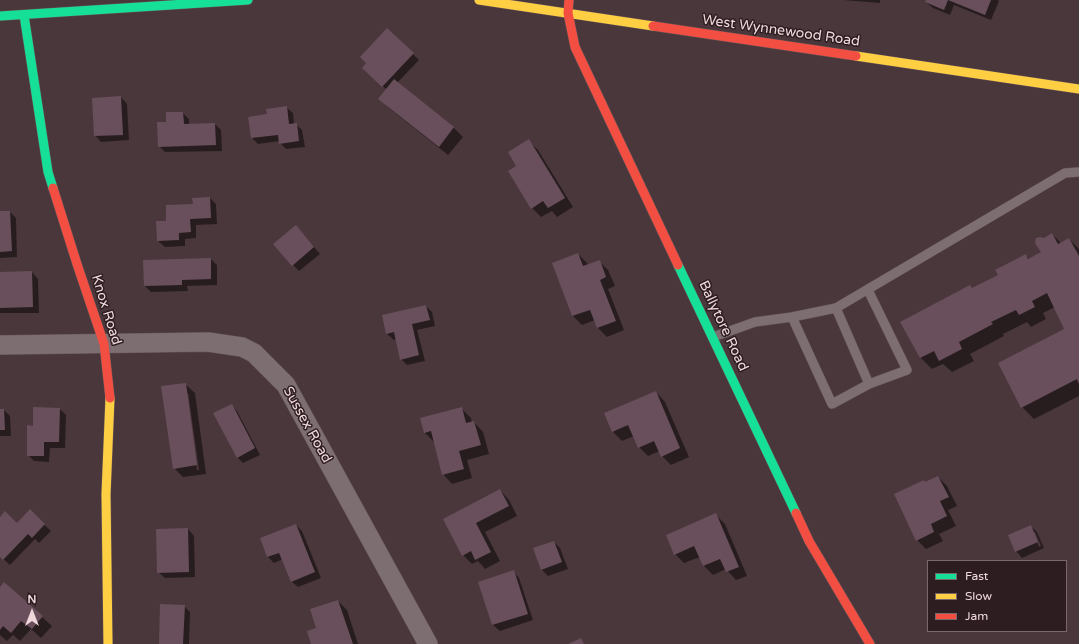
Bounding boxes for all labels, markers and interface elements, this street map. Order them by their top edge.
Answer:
street label: West Wynnewood Road [701,12,861,50]
street label: Knox Road [87,273,125,347]
street label: Ballytore Road [695,278,751,374]
street label: Sussex Road [279,384,335,466]
legend [927,560,1067,632]
text: Fast [965,569,988,583]
text: Slow [965,589,992,603]
north arrow [12,592,52,632]
text: N [28,593,36,606]
text: Jam [965,609,988,623]

